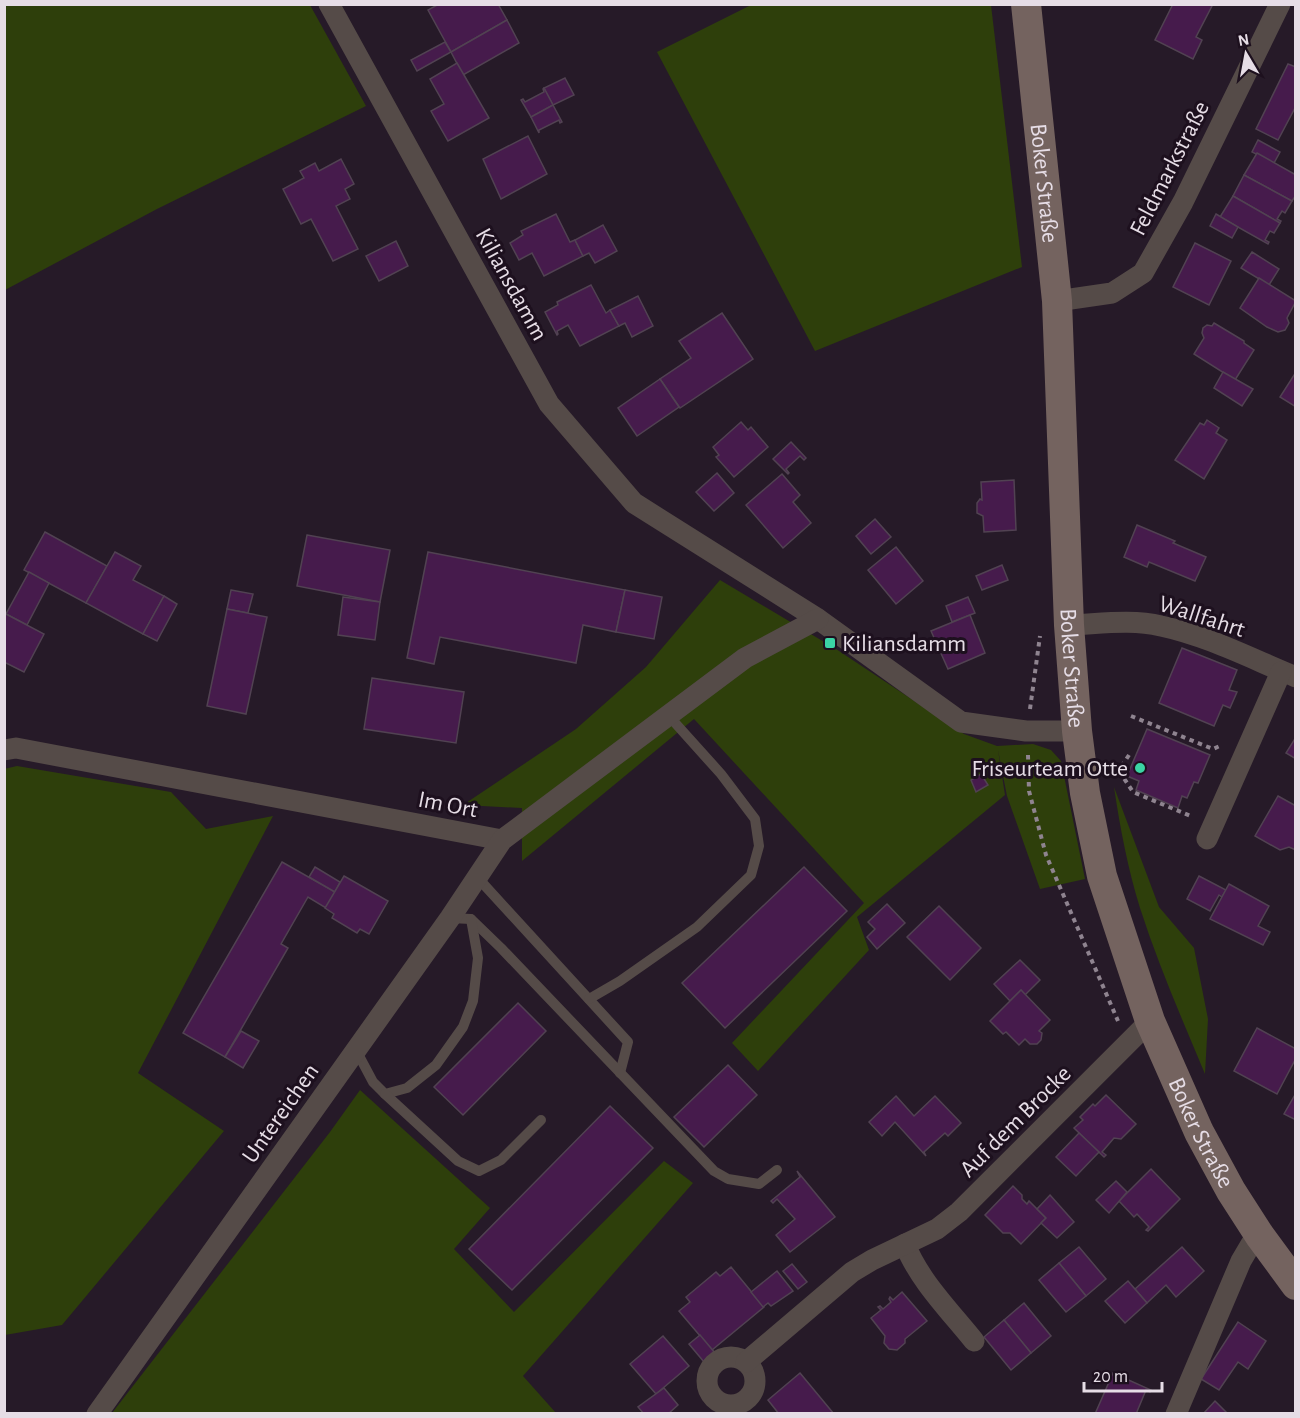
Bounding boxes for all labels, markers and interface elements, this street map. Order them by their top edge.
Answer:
north arrow [1216,24,1276,84]
text: N [1237,31,1250,49]
street label: Feldmarkstraße [1126,97,1214,240]
street label: Boker Straße [1026,122,1062,244]
street label: Kiliansdamm [471,224,552,345]
street label: Wallfahrt [1156,592,1248,642]
street label: Boker Straße [1055,608,1088,729]
place label: Kiliansdamm [842,632,966,656]
marker: Kiliansdamm [823,636,837,650]
place label: Friseurteam Otte [972,757,1128,781]
marker: Friseurteam Otte [1133,761,1147,775]
street label: Im Ort [416,787,480,823]
street label: Untereichen [238,1060,324,1168]
street label: Auf dem Brocke [955,1061,1076,1182]
street label: Boker Straße [1164,1074,1238,1192]
scale bar [1084,1355,1162,1393]
text: 20 m [1093,1368,1128,1386]

